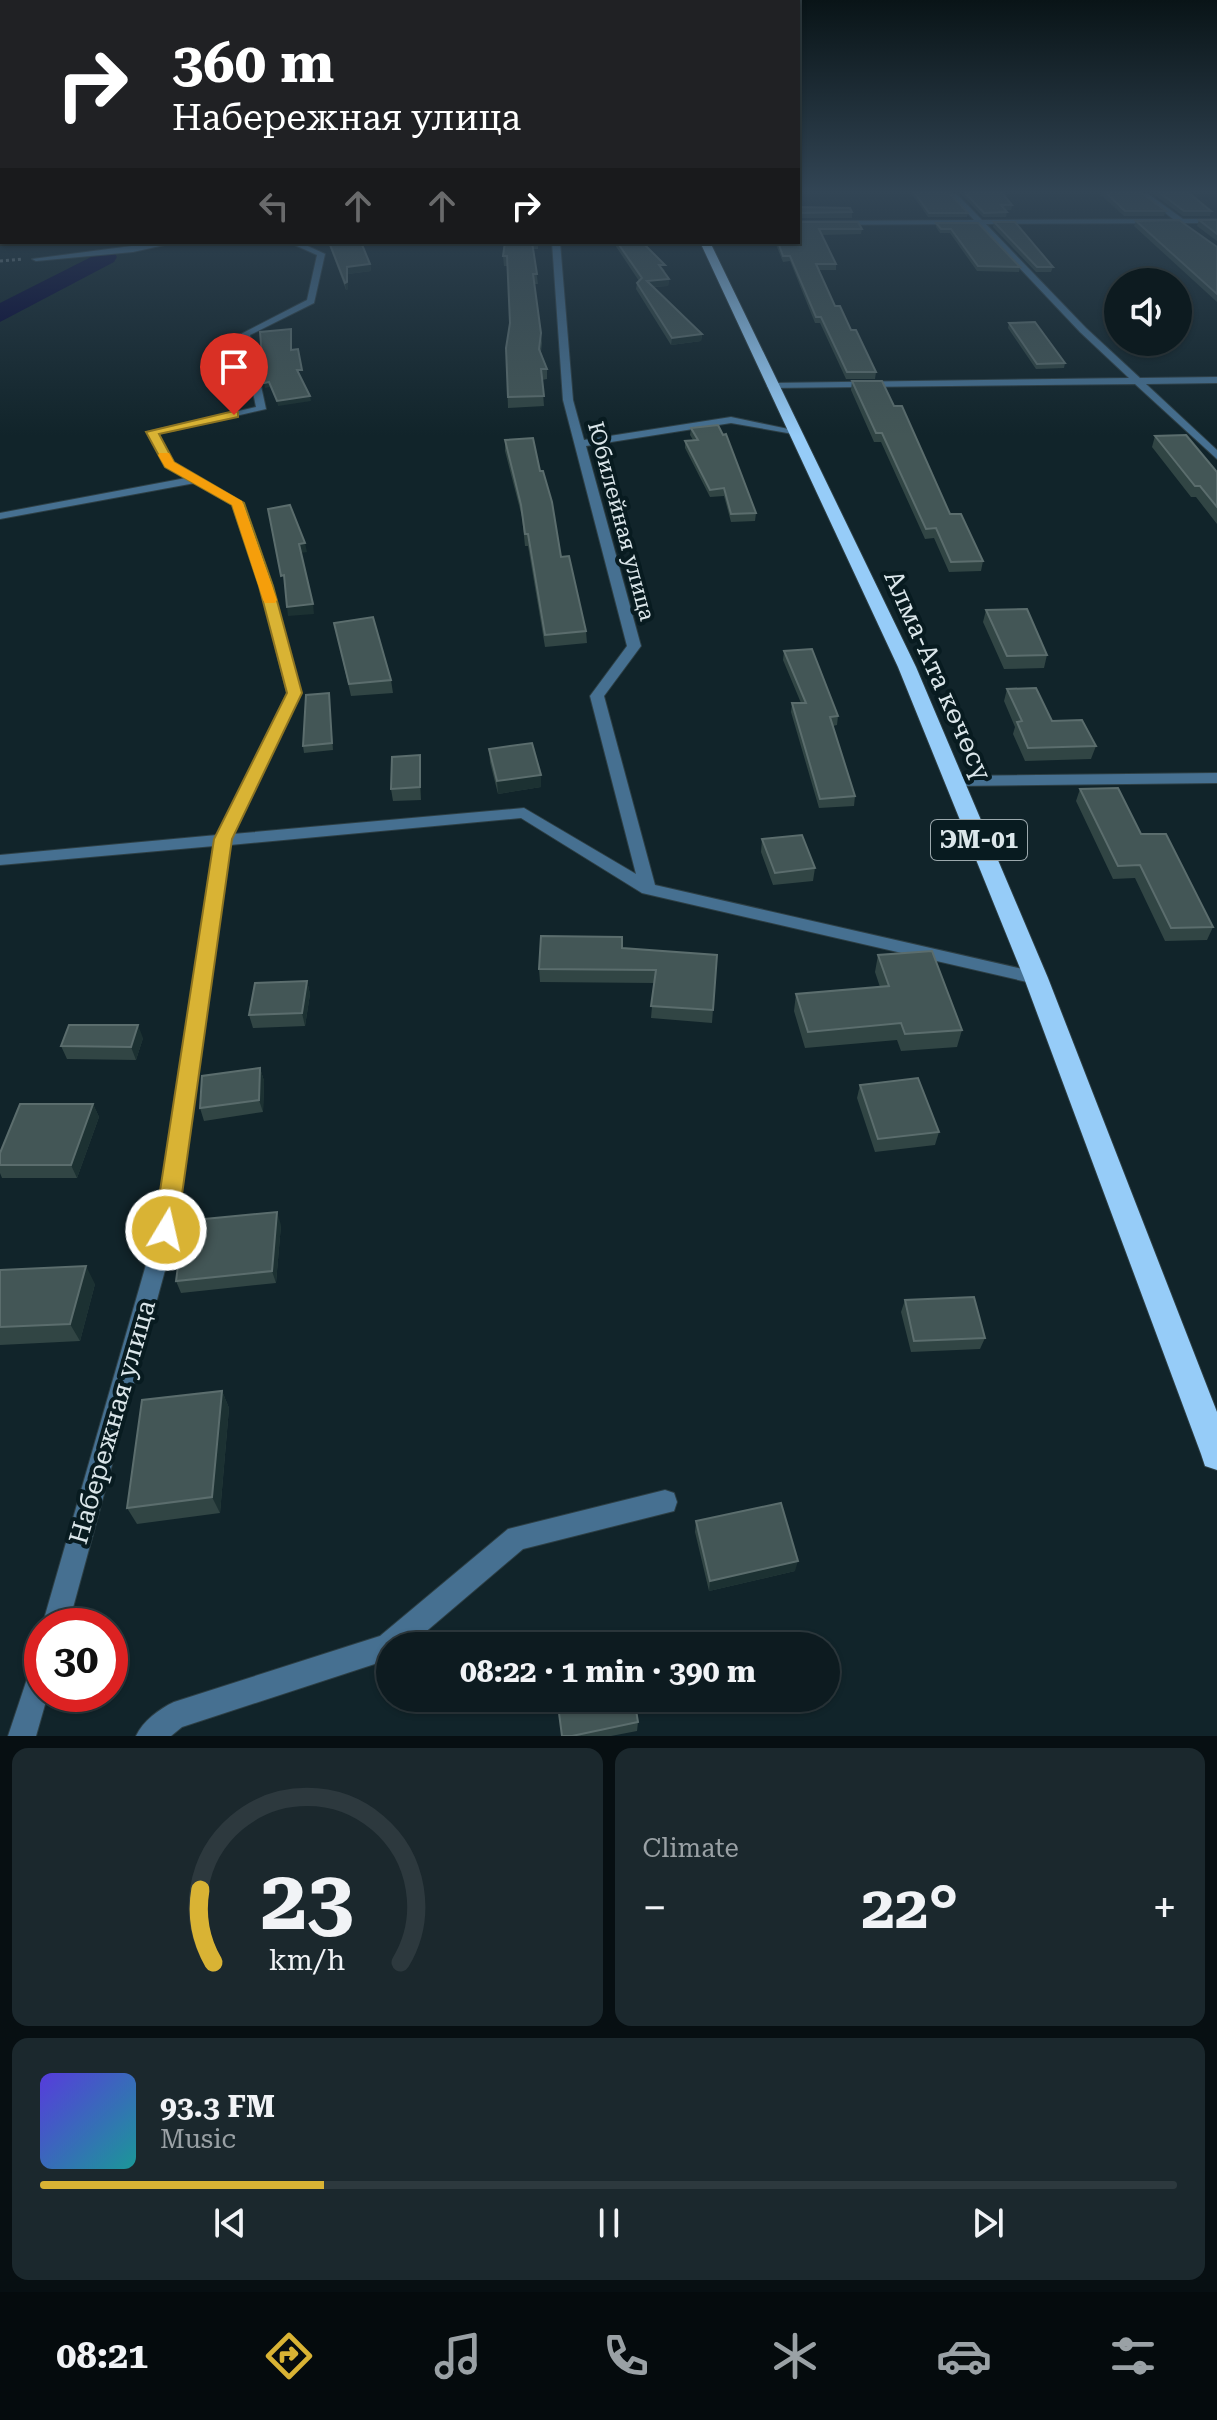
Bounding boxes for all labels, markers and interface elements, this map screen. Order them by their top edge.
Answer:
text: 360 m [172,30,334,96]
icon: right [40,32,144,136]
text: Набережная улица [172,97,521,139]
icon: left [252,184,296,228]
icon: ahead [336,184,380,228]
icon: ahead [420,184,464,228]
icon: right [504,184,548,228]
map controls [1104,268,1192,356]
button: sound [1104,268,1192,356]
pin [200,333,268,415]
icon: arrive [212,345,256,389]
street label: Юбилейная улица [583,419,660,623]
street label: Алма-Ата көчөсү [878,566,998,784]
road number: ЭМ-01 [931,820,1027,860]
position arrow [124,1188,208,1272]
street label: Набережная улица [63,1297,161,1547]
speed limit sign: 30 [24,1608,128,1712]
text: 08:22 · 1 min · 390 m [460,1654,756,1689]
text: Climate [643,1833,739,1863]
text: 23 [261,1852,354,1949]
text: 22° [861,1872,958,1943]
text: − [643,1882,667,1934]
text: + [1152,1882,1177,1934]
text: km/h [269,1943,346,1977]
text: 93.3 FM [160,2089,275,2124]
text: Music [160,2124,236,2154]
icon: previous [208,2201,252,2245]
icon: pause [587,2201,631,2245]
icon: next [966,2201,1010,2245]
icon: directions [261,2328,317,2384]
icon: music [430,2328,486,2384]
icon: phone [598,2328,654,2384]
icon: climate [767,2328,823,2384]
icon: car [936,2328,992,2384]
icon: filters [1105,2328,1161,2384]
text: 08:21 [56,2335,148,2377]

